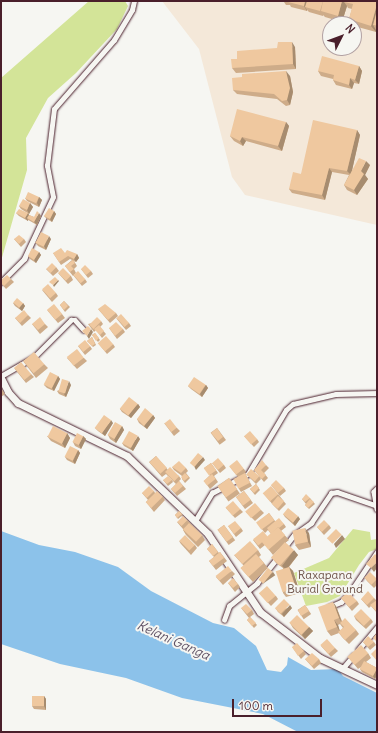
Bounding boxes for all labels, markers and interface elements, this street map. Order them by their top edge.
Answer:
north arrow [322,16,362,56]
text: N [342,21,358,36]
park label: Raxapana Burial Ground [287,568,363,596]
water label: Kelani Ganga [134,618,212,664]
scale bar [234,691,324,717]
text: 100 m [239,698,273,713]

